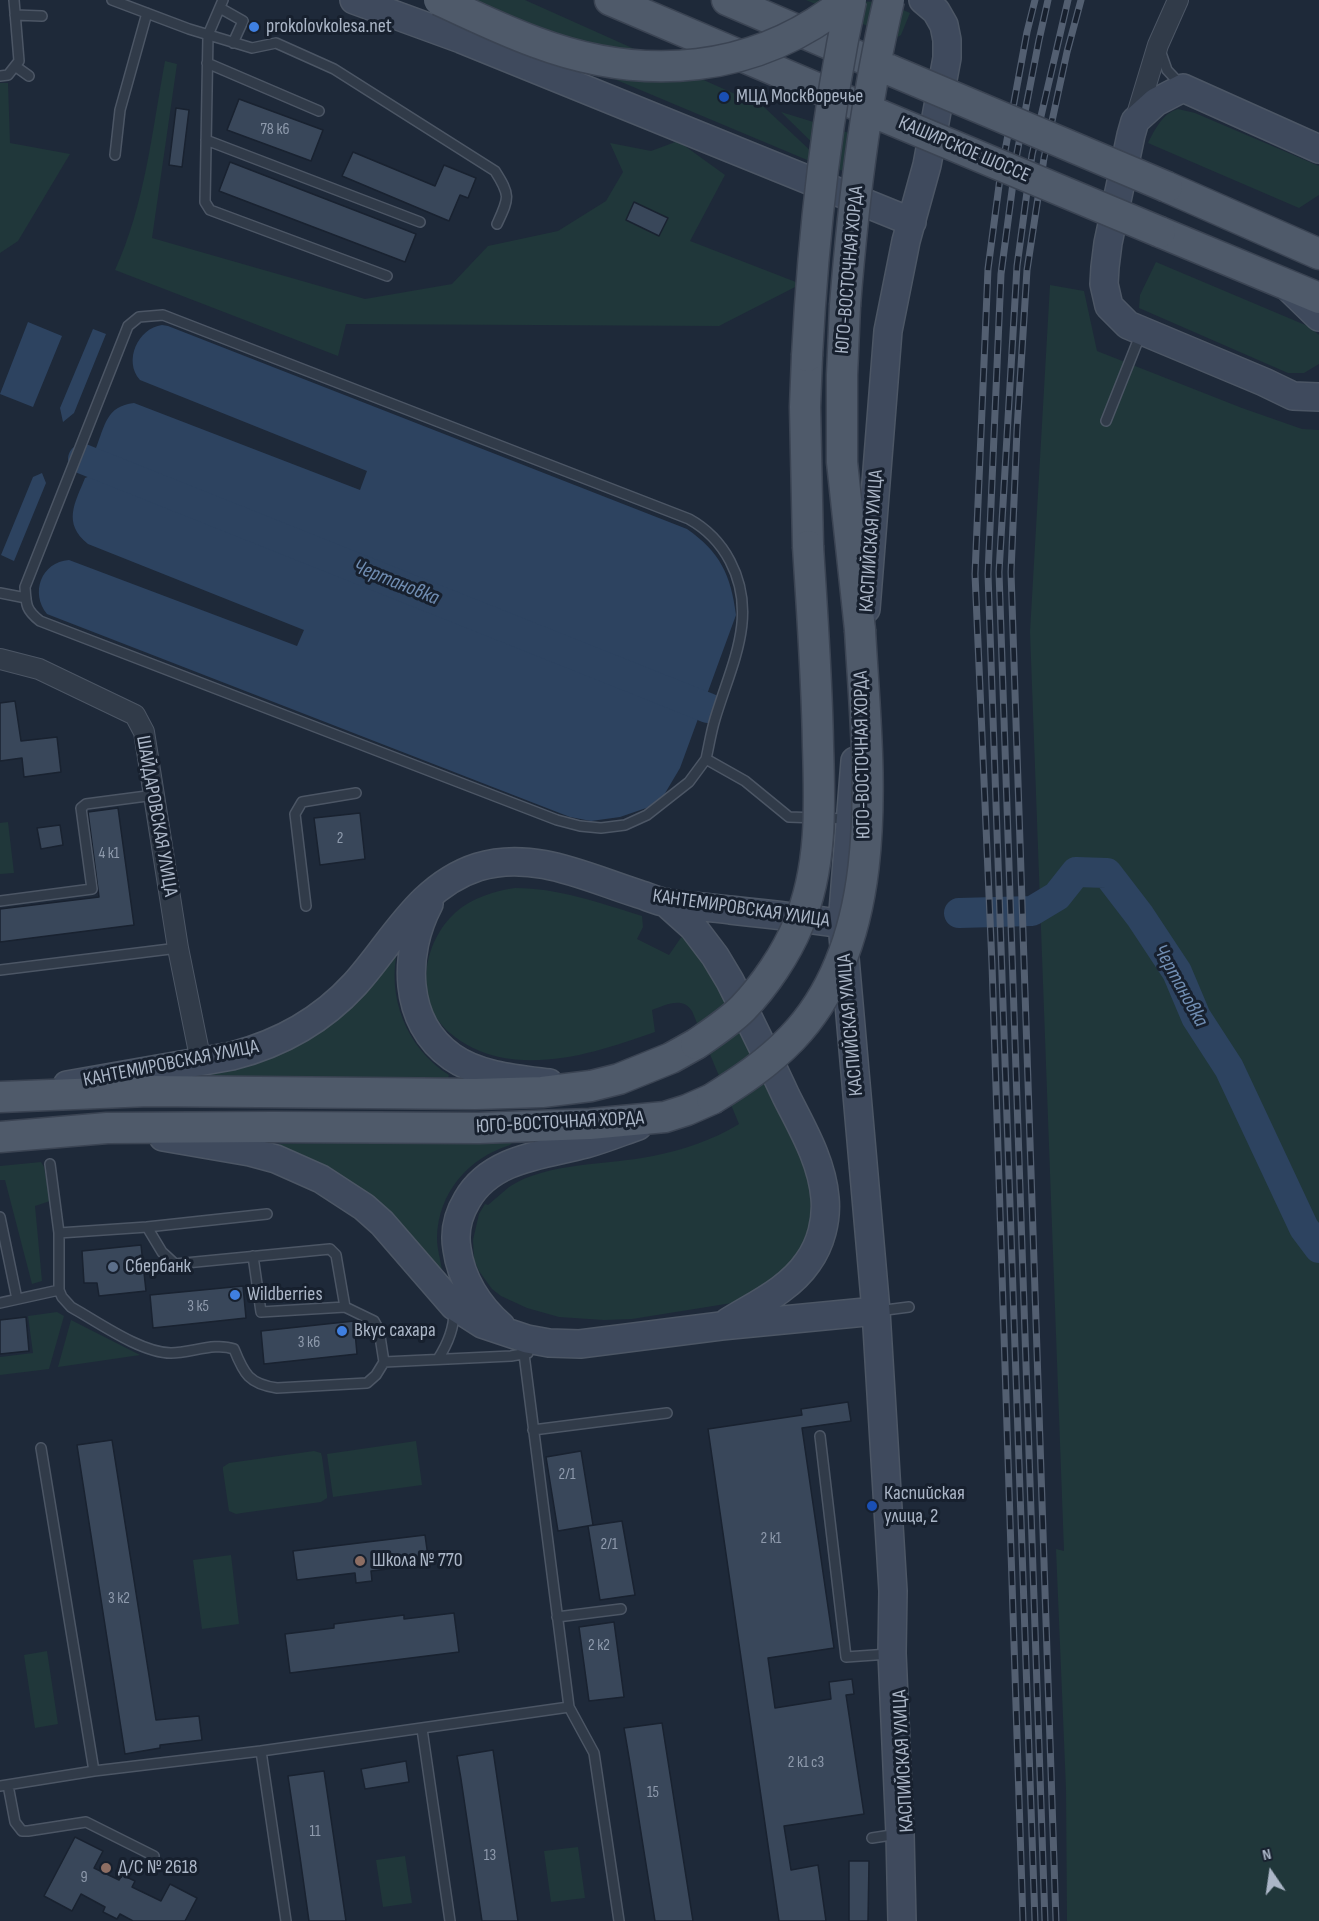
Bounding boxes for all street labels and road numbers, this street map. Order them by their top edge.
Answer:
street label: КАШИРСКОЕ ШОССЕ [895,111,1033,189]
street label: ЮГО-ВОСТОЧНАЯ ХОРДА [831,185,869,355]
street label: КАСПИЙСКАЯ УЛИЦА [855,469,889,613]
street label: ЮГО-ВОСТОЧНАЯ ХОРДА [850,671,876,839]
street label: ШАЙДАРОВСКАЯ УЛИЦА [130,734,182,898]
street label: КАНТЕМИРОВСКАЯ УЛИЦА [651,885,831,933]
street label: КАСПИЙСКАЯ УЛИЦА [833,953,869,1097]
street label: КАНТЕМИРОВСКАЯ УЛИЦА [81,1035,261,1093]
street label: ЮГО-ВОСТОЧНАЯ ХОРДА [475,1107,645,1139]
street label: КАСПИЙСКАЯ УЛИЦА [888,1689,920,1833]

